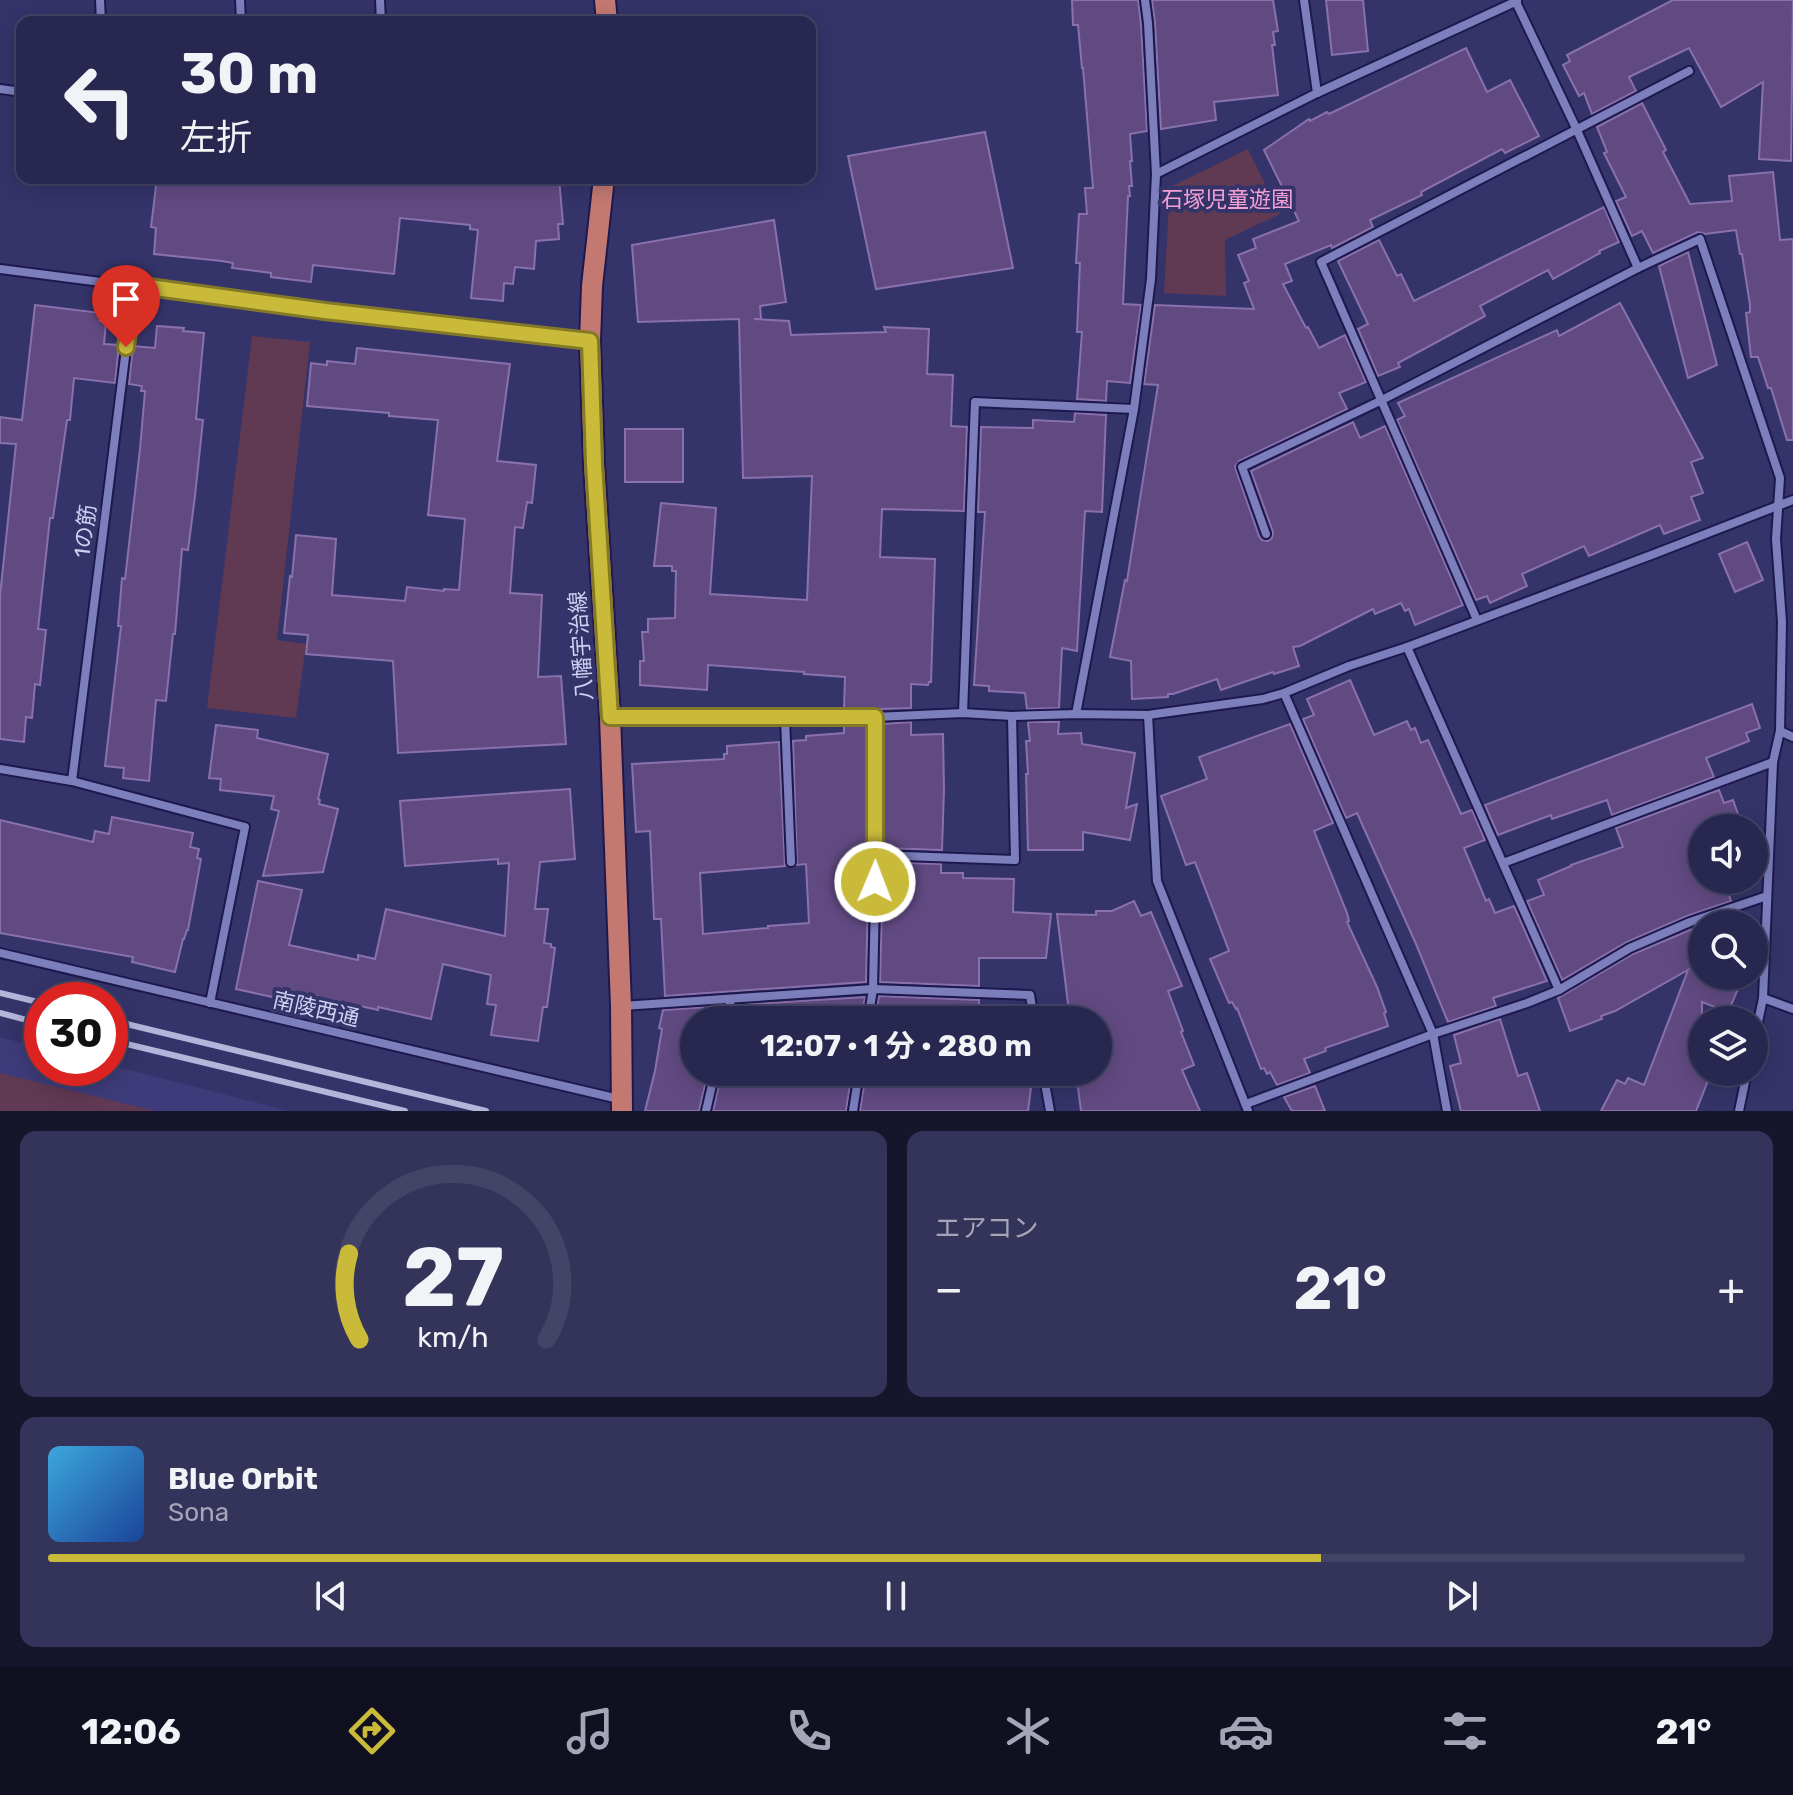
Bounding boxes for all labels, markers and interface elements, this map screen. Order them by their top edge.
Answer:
text: 30 m [180,41,318,107]
icon: left [48,48,152,152]
text: 左折 [180,116,252,159]
park label: 石塚児童遊園 [1161,186,1293,213]
pin [92,265,160,347]
icon: arrive [104,277,148,321]
street label: 1の筋 [68,503,102,559]
street label: 八幡宇治線 [564,590,598,702]
map controls [1688,814,1768,1086]
button: sound [1688,814,1768,894]
position arrow [833,840,917,924]
button: search [1688,910,1768,990]
speed limit sign: 30 [24,982,128,1086]
street label: 南陵西通 [270,986,362,1032]
button: layers [1688,1006,1768,1086]
text: 12:07 · 1 分 · 280 m [760,1028,1032,1064]
text: エアコン [935,1213,1039,1244]
text: 27 [402,1228,504,1327]
text: 21° [1294,1253,1387,1324]
text: − [935,1263,963,1315]
text: + [1718,1263,1745,1315]
text: km/h [418,1320,489,1354]
text: Blue Orbit [168,1461,318,1497]
text: Sona [168,1497,229,1528]
icon: previous [309,1574,353,1618]
icon: pause [874,1574,918,1618]
icon: next [1440,1574,1484,1618]
icon: directions [344,1703,400,1759]
icon: music [562,1703,618,1759]
icon: phone [781,1703,837,1759]
icon: climate [1000,1703,1056,1759]
icon: car [1218,1703,1274,1759]
icon: filters [1437,1703,1493,1759]
text: 12:06 [81,1710,181,1753]
text: 21° [1656,1710,1712,1753]

